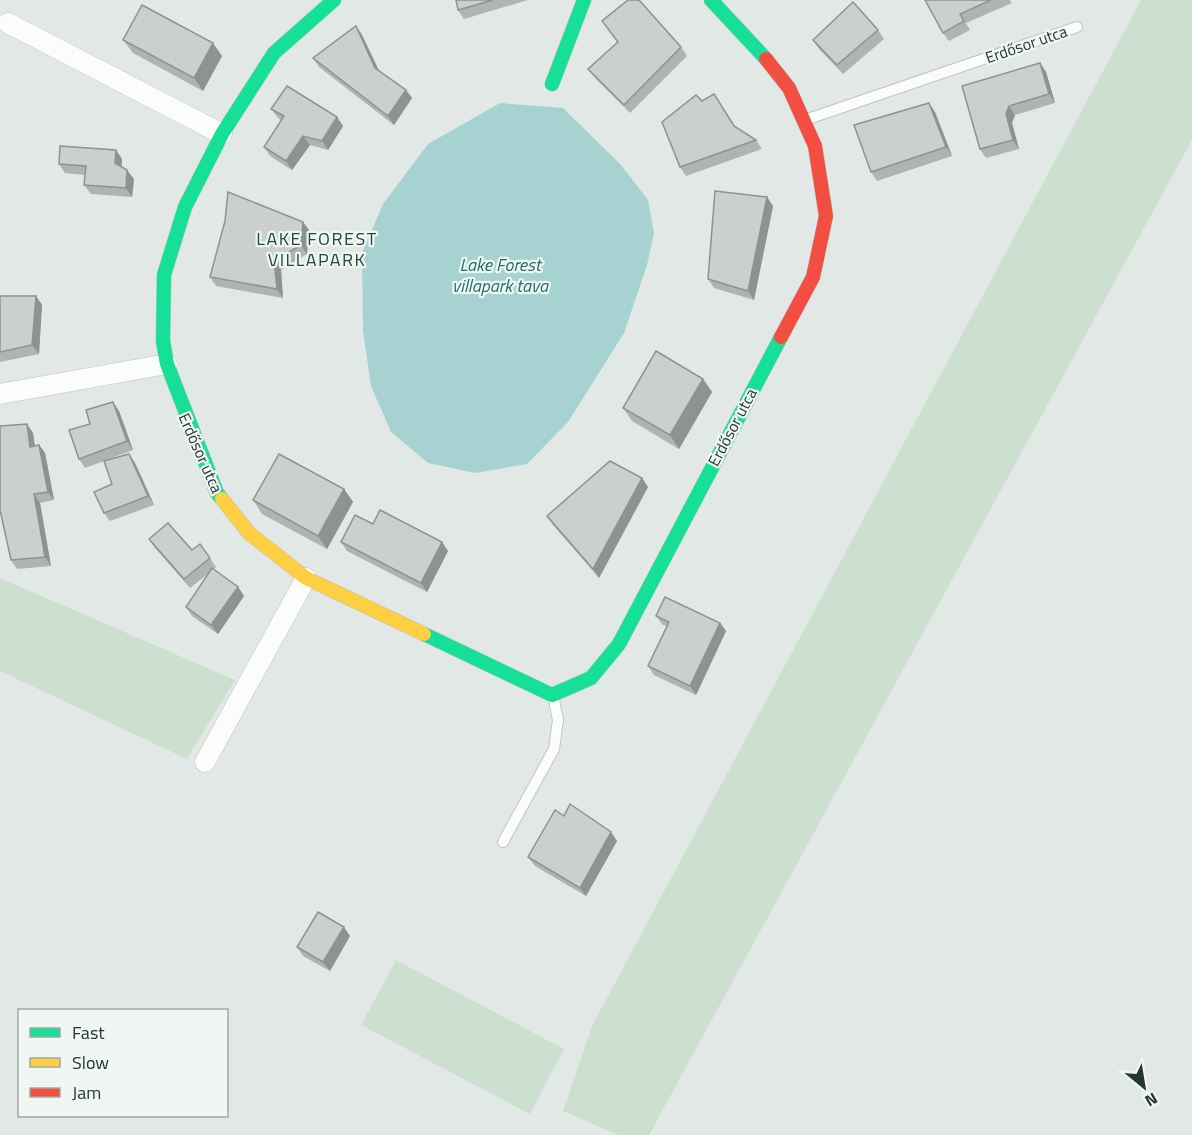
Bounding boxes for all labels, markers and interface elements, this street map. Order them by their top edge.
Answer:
street label: Erdősor utca [982,19,1070,69]
district label: LAKE FOREST VILLAPARK [256,225,378,273]
water label: Lake Forest villapark tava [452,251,549,299]
street label: Erdősor utca [701,384,763,470]
street label: Erdősor utca [173,409,229,497]
legend [18,1009,228,1117]
text: Fast [72,1019,105,1046]
text: Slow [72,1049,109,1076]
north arrow [1114,1057,1174,1117]
text: Jam [72,1079,101,1106]
text: N [1141,1087,1162,1113]

